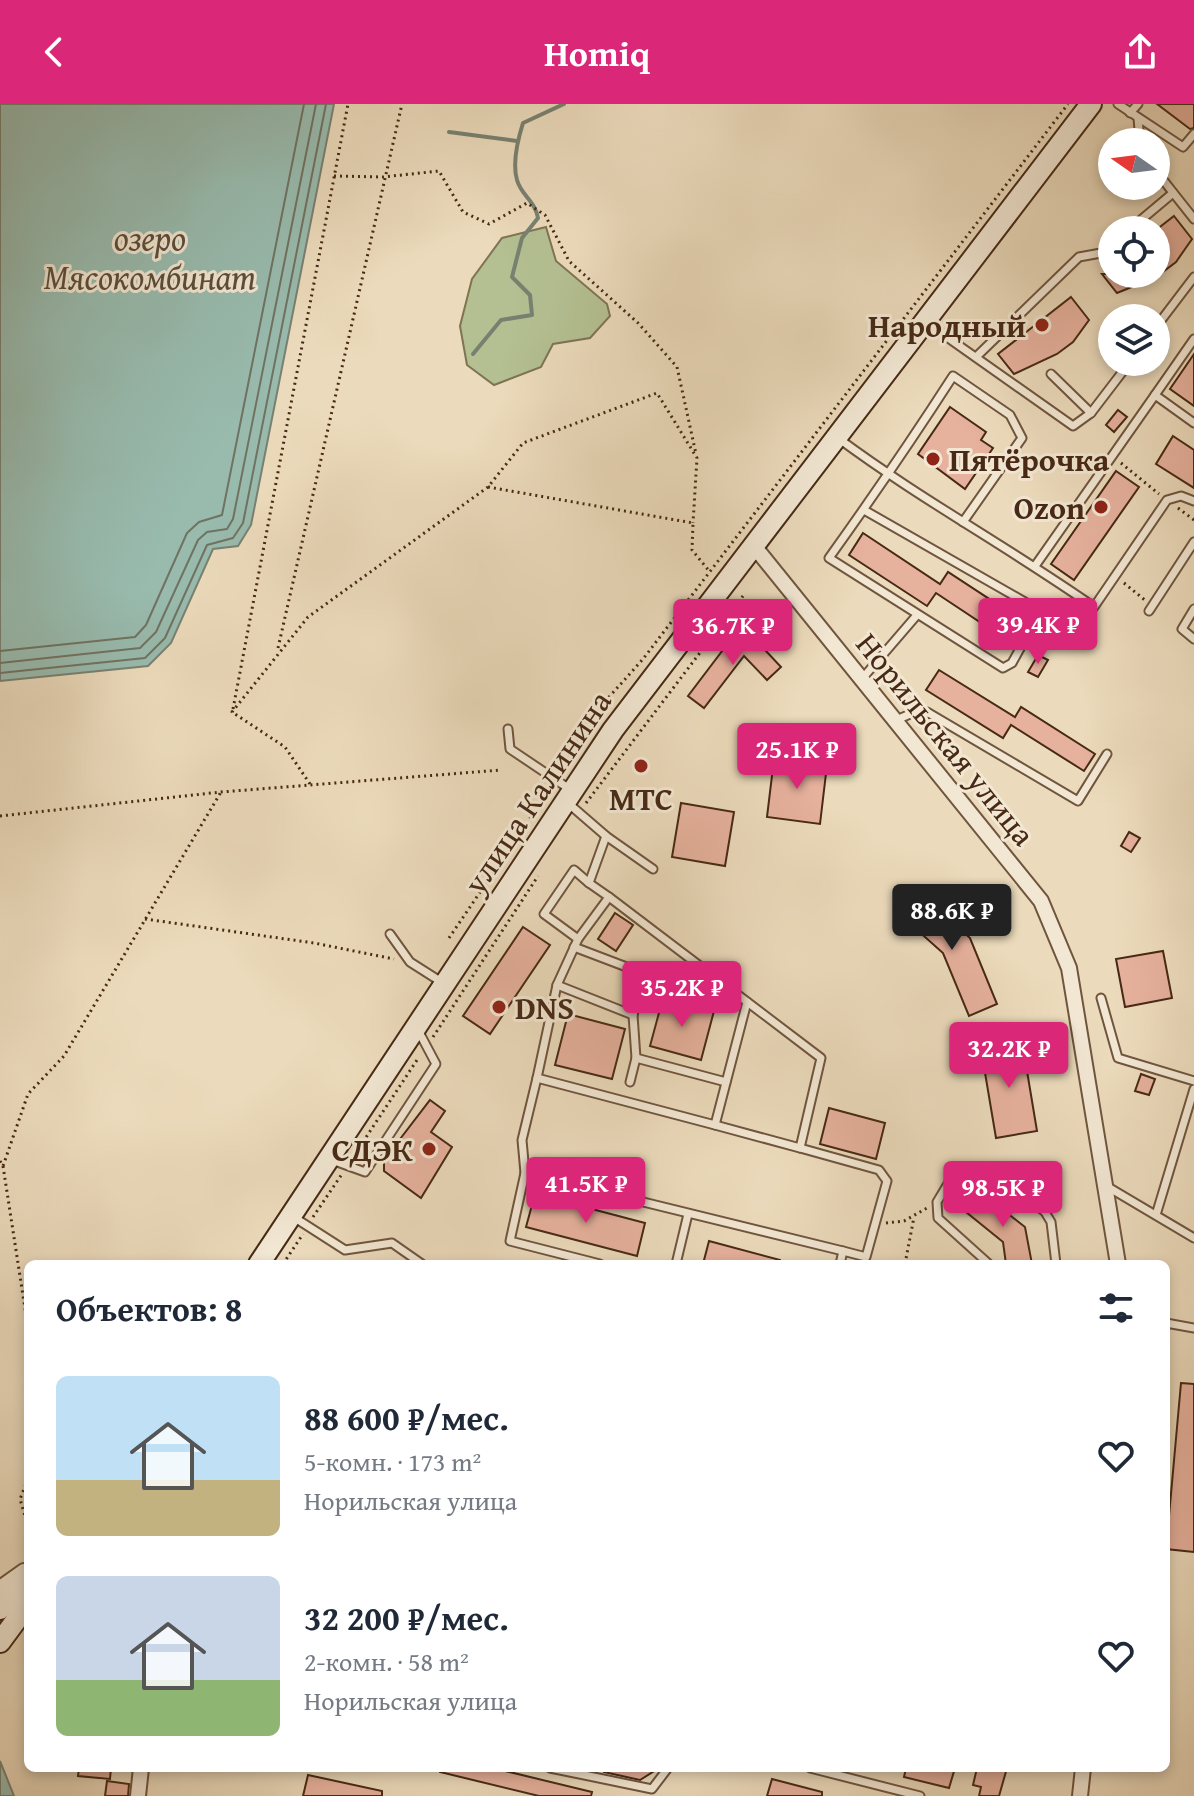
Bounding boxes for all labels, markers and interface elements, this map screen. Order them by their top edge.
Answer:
text: Homiq [544,26,650,79]
icon: back [32,30,76,74]
icon: share [1118,30,1162,74]
north arrow [1098,128,1170,200]
map controls [1098,128,1170,376]
water label: озеро Мясокомбинат [44,213,256,301]
button: locate [1098,216,1170,288]
place label: Народный [868,302,1026,349]
button: layers [1098,304,1170,376]
marker: Народный [1033,316,1051,334]
place label: Пятёрочка [949,436,1110,483]
marker: Пятёрочка [924,450,942,468]
place label: Ozon [1014,484,1085,531]
marker: Ozon [1092,498,1110,516]
pin: 39.4K ₽ [964,598,1112,666]
pin: 36.7K ₽ [659,599,807,667]
text: 39.4K ₽ [996,604,1080,643]
text: 36.7K ₽ [691,605,775,644]
street label: Норильская улица [845,622,1047,856]
street label: улица Калинина [451,680,623,904]
pin: 25.1K ₽ [723,723,871,791]
text: 25.1K ₽ [755,729,839,768]
marker: МТС [632,757,650,775]
place label: МТС [609,775,673,822]
pin: 88.6K ₽ [878,884,1026,952]
text: 88.6K ₽ [910,890,994,929]
pin: 35.2K ₽ [608,961,756,1029]
text: 35.2K ₽ [640,967,724,1006]
place label: DNS [515,984,574,1031]
marker: DNS [490,998,508,1016]
pin: 32.2K ₽ [935,1022,1083,1090]
text: 32.2K ₽ [967,1028,1051,1067]
place label: СДЭК [332,1126,414,1173]
marker: СДЭК [420,1140,438,1158]
pin: 41.5K ₽ [512,1157,660,1225]
pin: 98.5K ₽ [929,1161,1077,1229]
text: 41.5K ₽ [544,1163,628,1202]
text: 98.5K ₽ [961,1167,1045,1206]
text: Объектов: 8 [56,1284,242,1333]
icon: filters [1094,1286,1138,1330]
text: 88 600 ₽/мес. [304,1393,509,1442]
icon: home [120,1408,216,1504]
icon: heart [1094,1434,1138,1478]
text: 5-комн. · 173 m² [304,1442,481,1481]
text: Норильская улица [304,1481,517,1520]
text: 32 200 ₽/мес. [304,1593,509,1642]
icon: home [120,1608,216,1704]
icon: heart [1094,1634,1138,1678]
text: 2-комн. · 58 m² [304,1642,469,1681]
text: Норильская улица [304,1681,517,1720]

